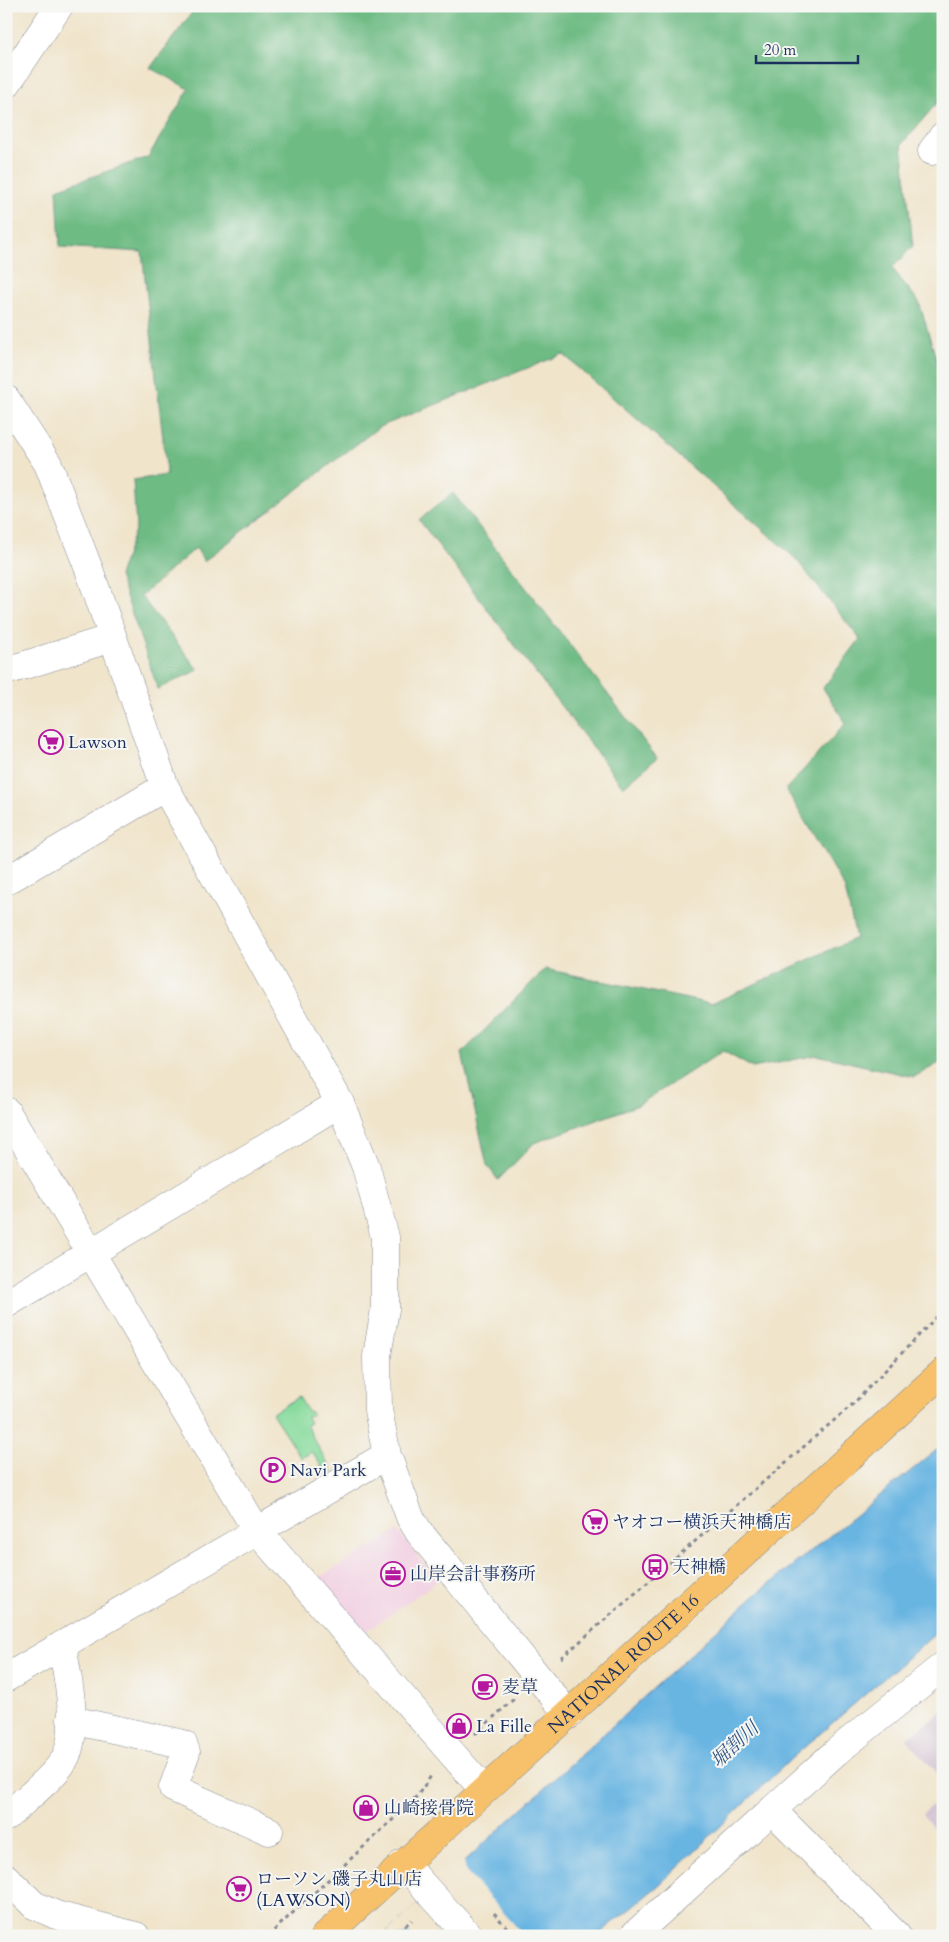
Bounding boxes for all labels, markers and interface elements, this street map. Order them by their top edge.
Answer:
scale bar [756,32,859,64]
text: 20 m [764,40,796,60]
supermarket icon: Lawson [38,729,64,755]
place label: Lawson [68,730,128,755]
parking icon: Navi Park [260,1457,286,1483]
place label: Navi Park [290,1458,367,1483]
supermarket icon: ヤオコー横浜天神橋店 [582,1509,608,1535]
place label: ヤオコー横浜天神橋店 [612,1510,791,1535]
bus stop icon: 天神橋 [642,1554,668,1580]
place label: 天神橋 [672,1555,726,1580]
office icon: 山岸会計事務所 [380,1561,406,1587]
place label: 山岸会計事務所 [410,1562,536,1587]
street label: NATIONAL ROUTE 16 [542,1588,705,1740]
cafe icon: 麦草 [472,1674,498,1700]
place label: 麦草 [502,1675,538,1700]
shop icon: La Fille [446,1713,472,1739]
place label: La Fille [476,1714,532,1739]
water label: 堀割川 [705,1714,766,1774]
shop icon: 山崎接骨院 [353,1795,379,1821]
place label: 山崎接骨院 [384,1796,474,1821]
place label: ローソン 磯子丸山店 (LAWSON) [256,1867,422,1913]
supermarket icon: ローソン 磯子丸山店 (LAWSON) [226,1876,252,1902]

